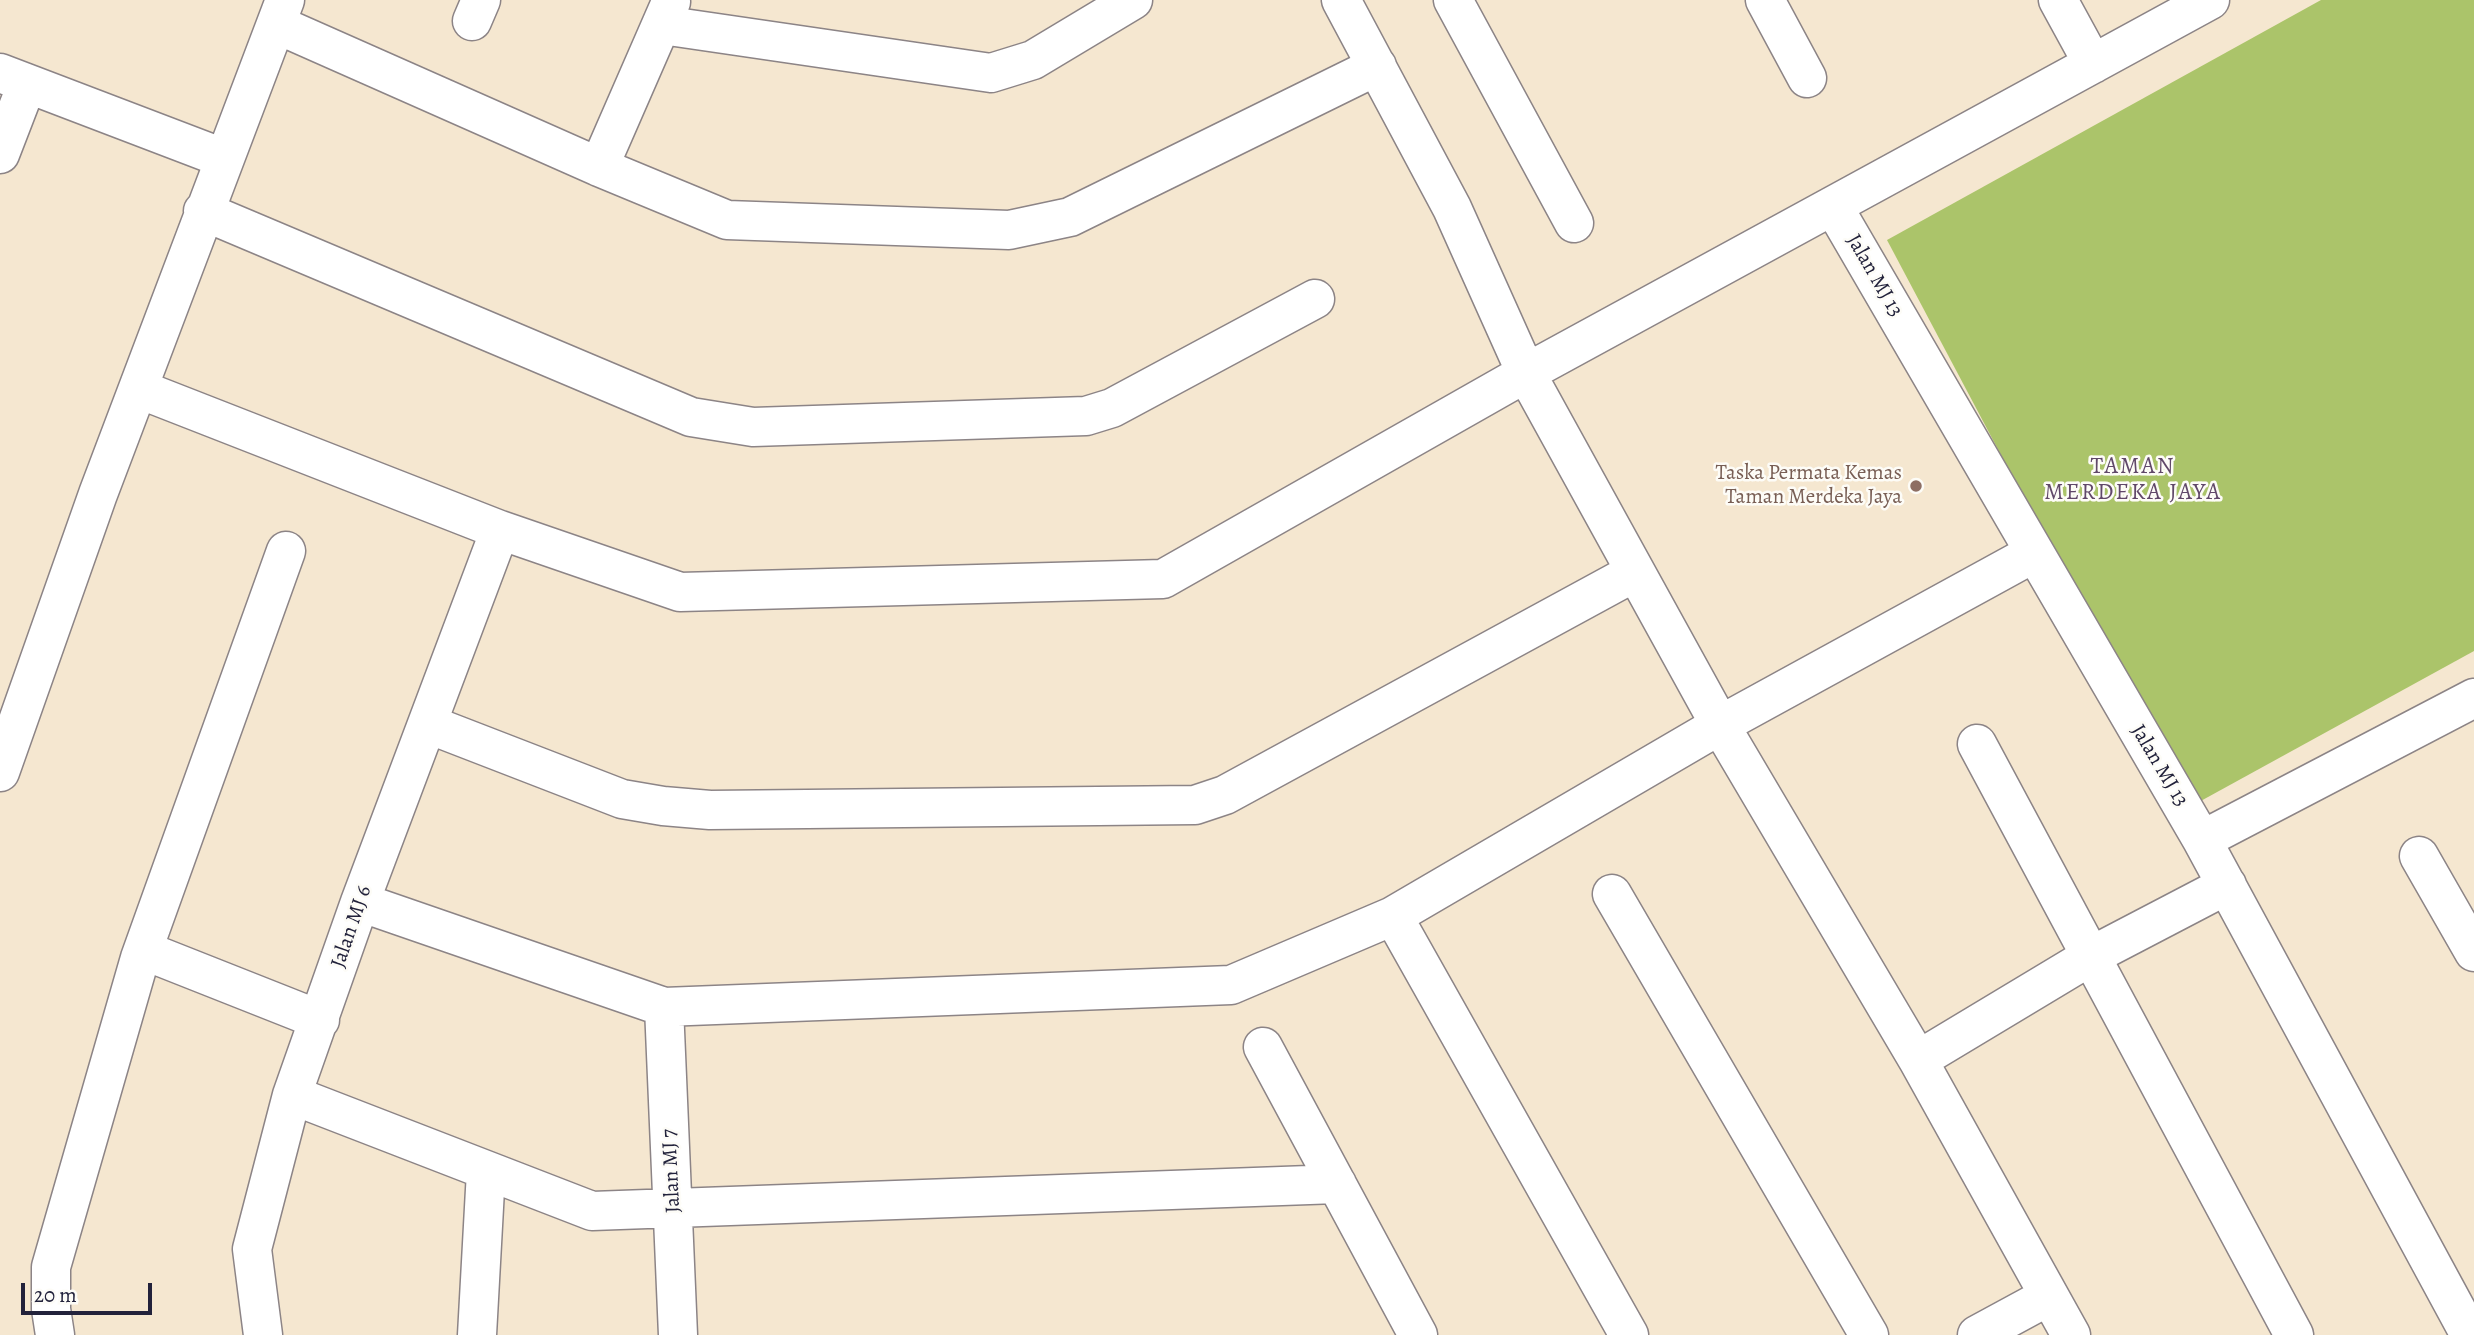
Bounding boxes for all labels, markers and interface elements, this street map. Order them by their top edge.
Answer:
street label: Jalan MJ 13 [1840,230,1908,322]
district label: TAMAN MERDEKA JAYA [2046,453,2220,507]
place label: Taska Permata Kemas Taman Merdeka Jaya [1716,461,1902,511]
marker: Taska Permata Kemas Taman Merdeka Jaya [1908,478,1924,494]
street label: Jalan MJ 13 [2125,720,2193,812]
street label: Jalan MJ 6 [326,883,378,971]
street label: Jalan MJ 7 [657,1128,687,1214]
scale bar [24,1268,156,1312]
text: 20 m [34,1281,77,1309]

